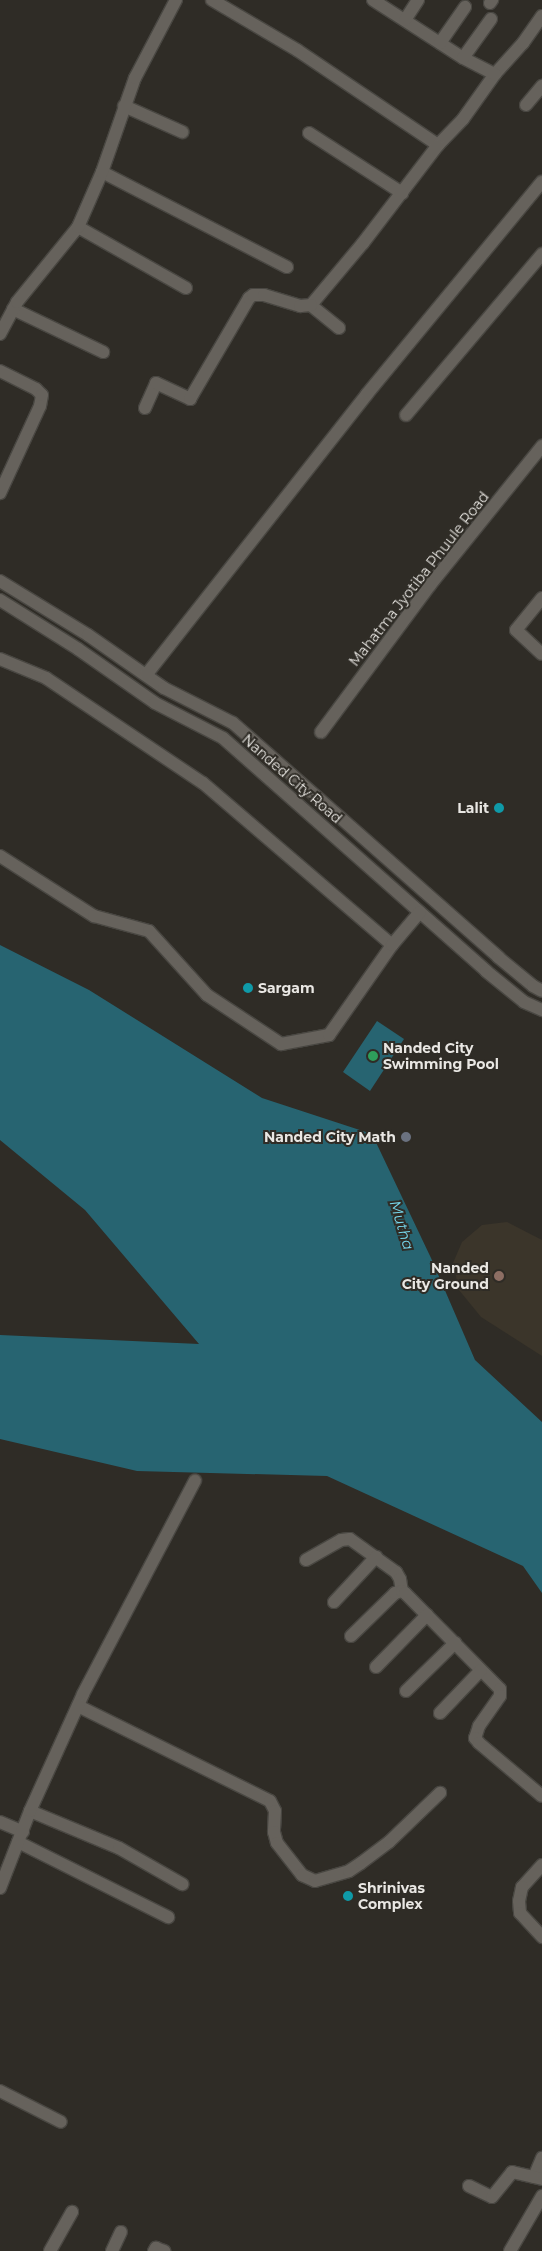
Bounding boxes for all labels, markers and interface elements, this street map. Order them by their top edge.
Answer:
street label: Mahatma Jyotiba Phuule Road [346,488,492,670]
street label: Nanded City Road [239,731,345,827]
place label: Lalit [457,800,489,816]
marker: Lalit [493,802,505,814]
place label: Sargam [258,980,315,996]
marker: Sargam [242,982,254,994]
place label: Nanded City Swimming Pool [383,1040,499,1072]
marker: Nanded City Swimming Pool [367,1050,379,1062]
place label: Nanded City Math [264,1129,396,1145]
marker: Nanded City Math [400,1131,412,1143]
water label: Mutha [386,1198,418,1252]
place label: Nanded City Ground [402,1260,489,1292]
marker: Nanded City Ground [493,1270,505,1282]
place label: Shrinivas Complex [358,1880,425,1912]
marker: Shrinivas Complex [342,1890,354,1902]

